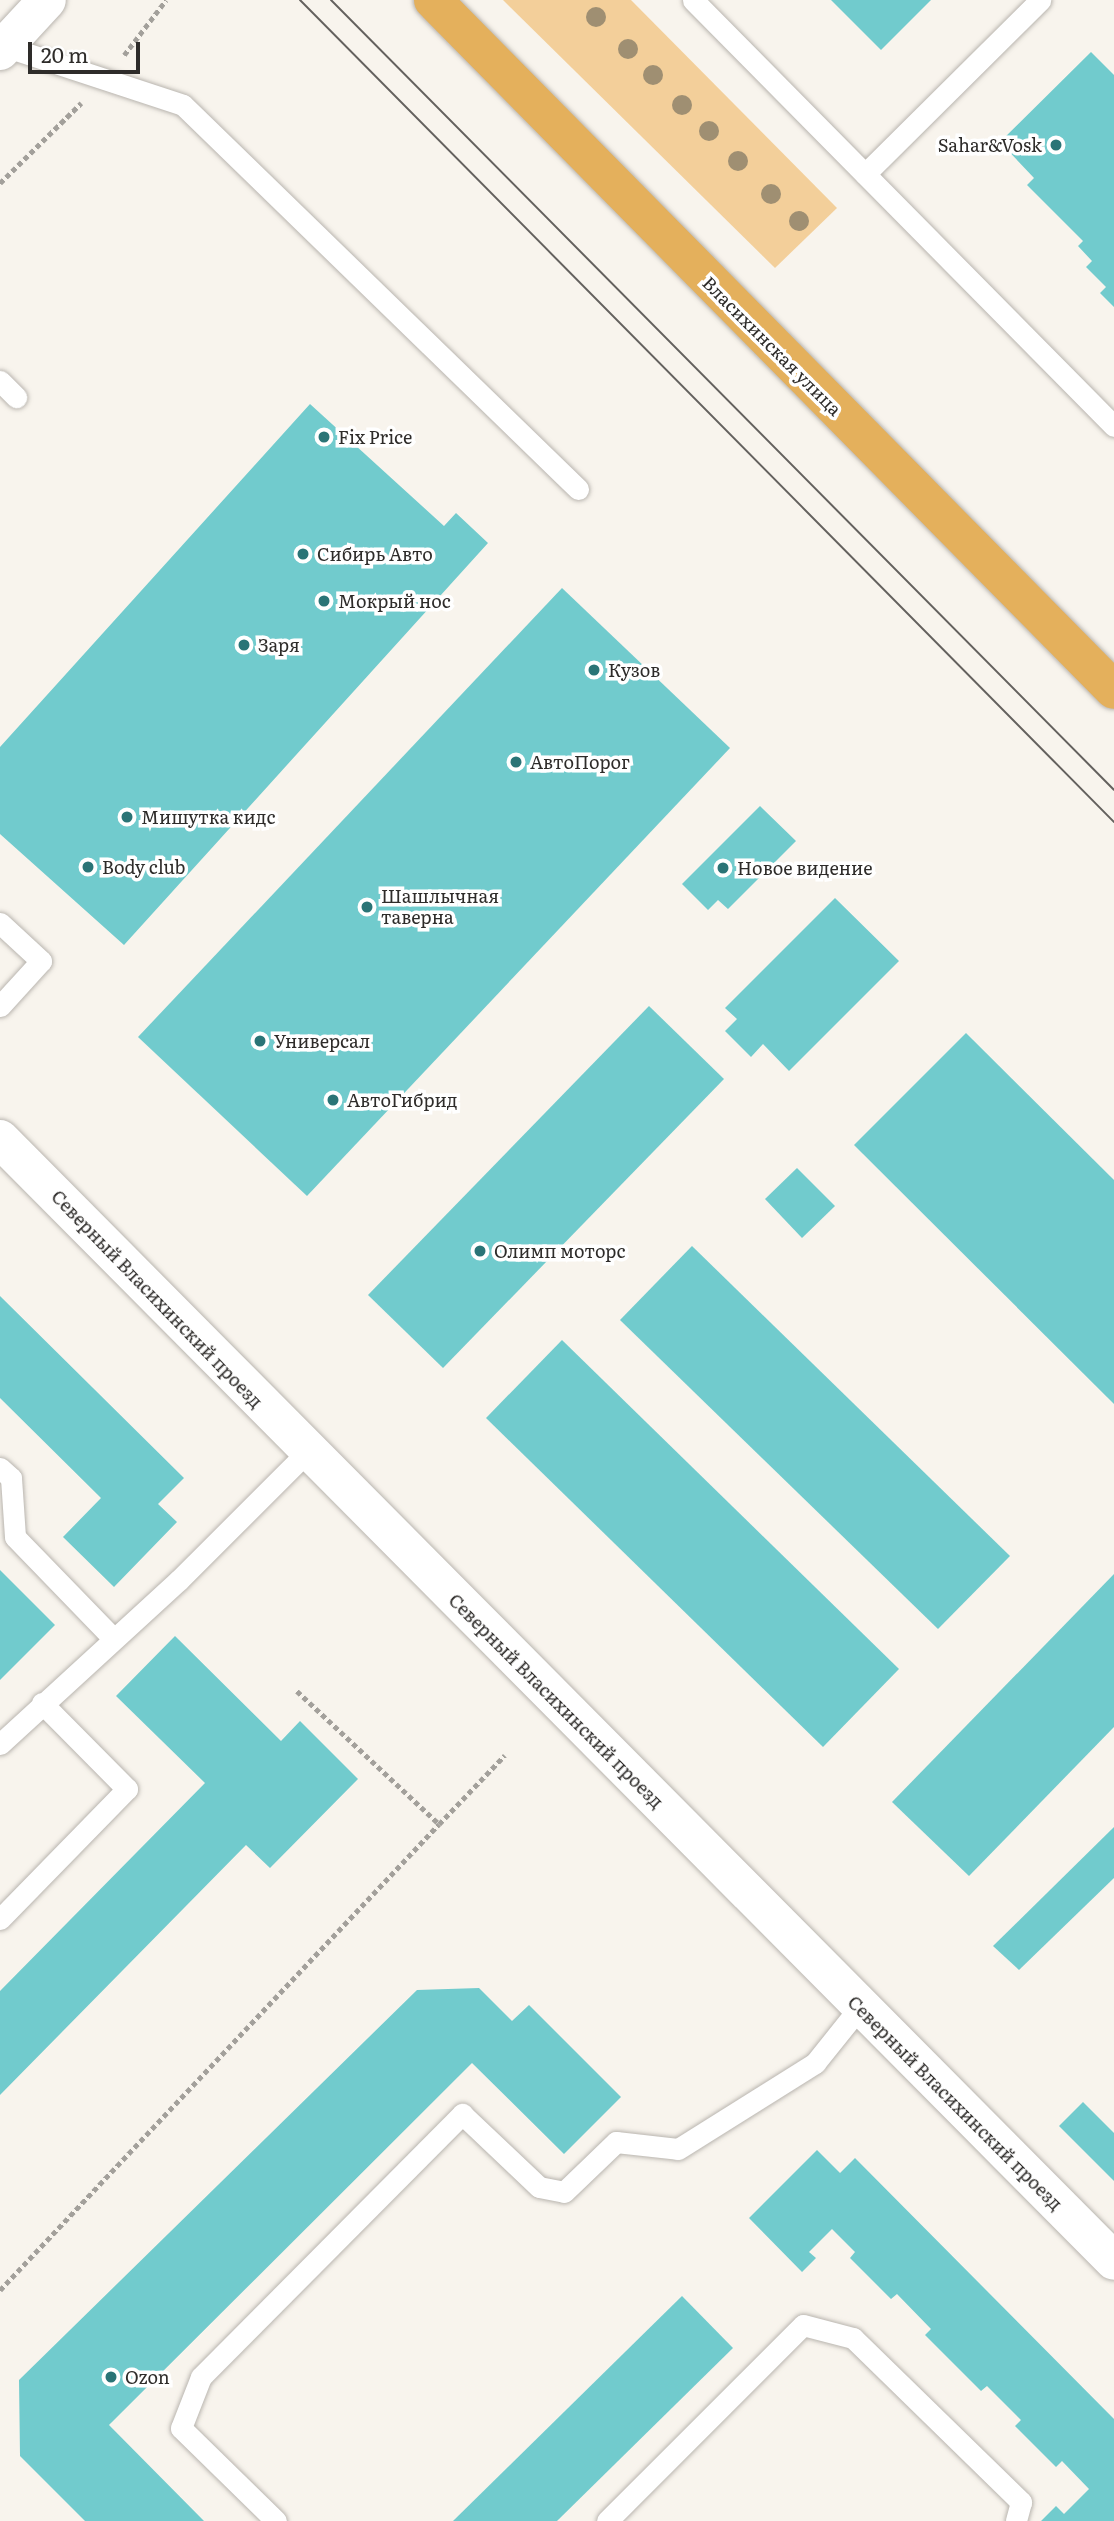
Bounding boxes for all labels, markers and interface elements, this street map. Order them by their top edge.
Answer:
scale bar [32,28,144,72]
text: 20 m [41,38,88,69]
place label: Sahar&Vosk [938,134,1042,156]
marker: Sahar&Vosk [1048,137,1064,153]
street label: Власихинская улица [698,272,846,420]
place label: Fix Price [338,426,412,448]
marker: Fix Price [316,429,332,445]
place label: Сибирь Авто [317,543,433,565]
marker: Сибирь Авто [295,546,311,562]
place label: Мокрый нос [338,590,451,612]
marker: Мокрый нос [316,593,332,609]
place label: Заря [258,634,300,656]
marker: Заря [236,637,252,653]
place label: Кузов [608,659,660,681]
marker: Кузов [586,662,602,678]
place label: АвтоПорог [530,751,630,773]
marker: АвтоПорог [508,754,524,770]
place label: Мишутка кидс [141,806,276,828]
marker: Мишутка кидс [119,809,135,825]
place label: Body club [102,856,185,878]
place label: Новое видение [737,857,873,879]
marker: Body club [80,859,96,875]
marker: Новое видение [715,860,731,876]
place label: Шашлычная таверна [381,886,499,928]
marker: Шашлычная таверна [359,899,375,915]
place label: Универсал [274,1030,370,1052]
marker: Универсал [252,1033,268,1049]
place label: АвтоГибрид [347,1089,458,1111]
marker: АвтоГибрид [325,1092,341,1108]
street label: Северный Власихинский проезд [47,1186,267,1412]
place label: Олимп моторс [494,1240,625,1262]
marker: Олимп моторс [472,1243,488,1259]
street label: Северный Власихинский проезд [444,1589,668,1813]
street label: Северный Власихинский проезд [843,1991,1067,2215]
place label: Ozon [125,2366,170,2388]
marker: Ozon [103,2369,119,2385]

